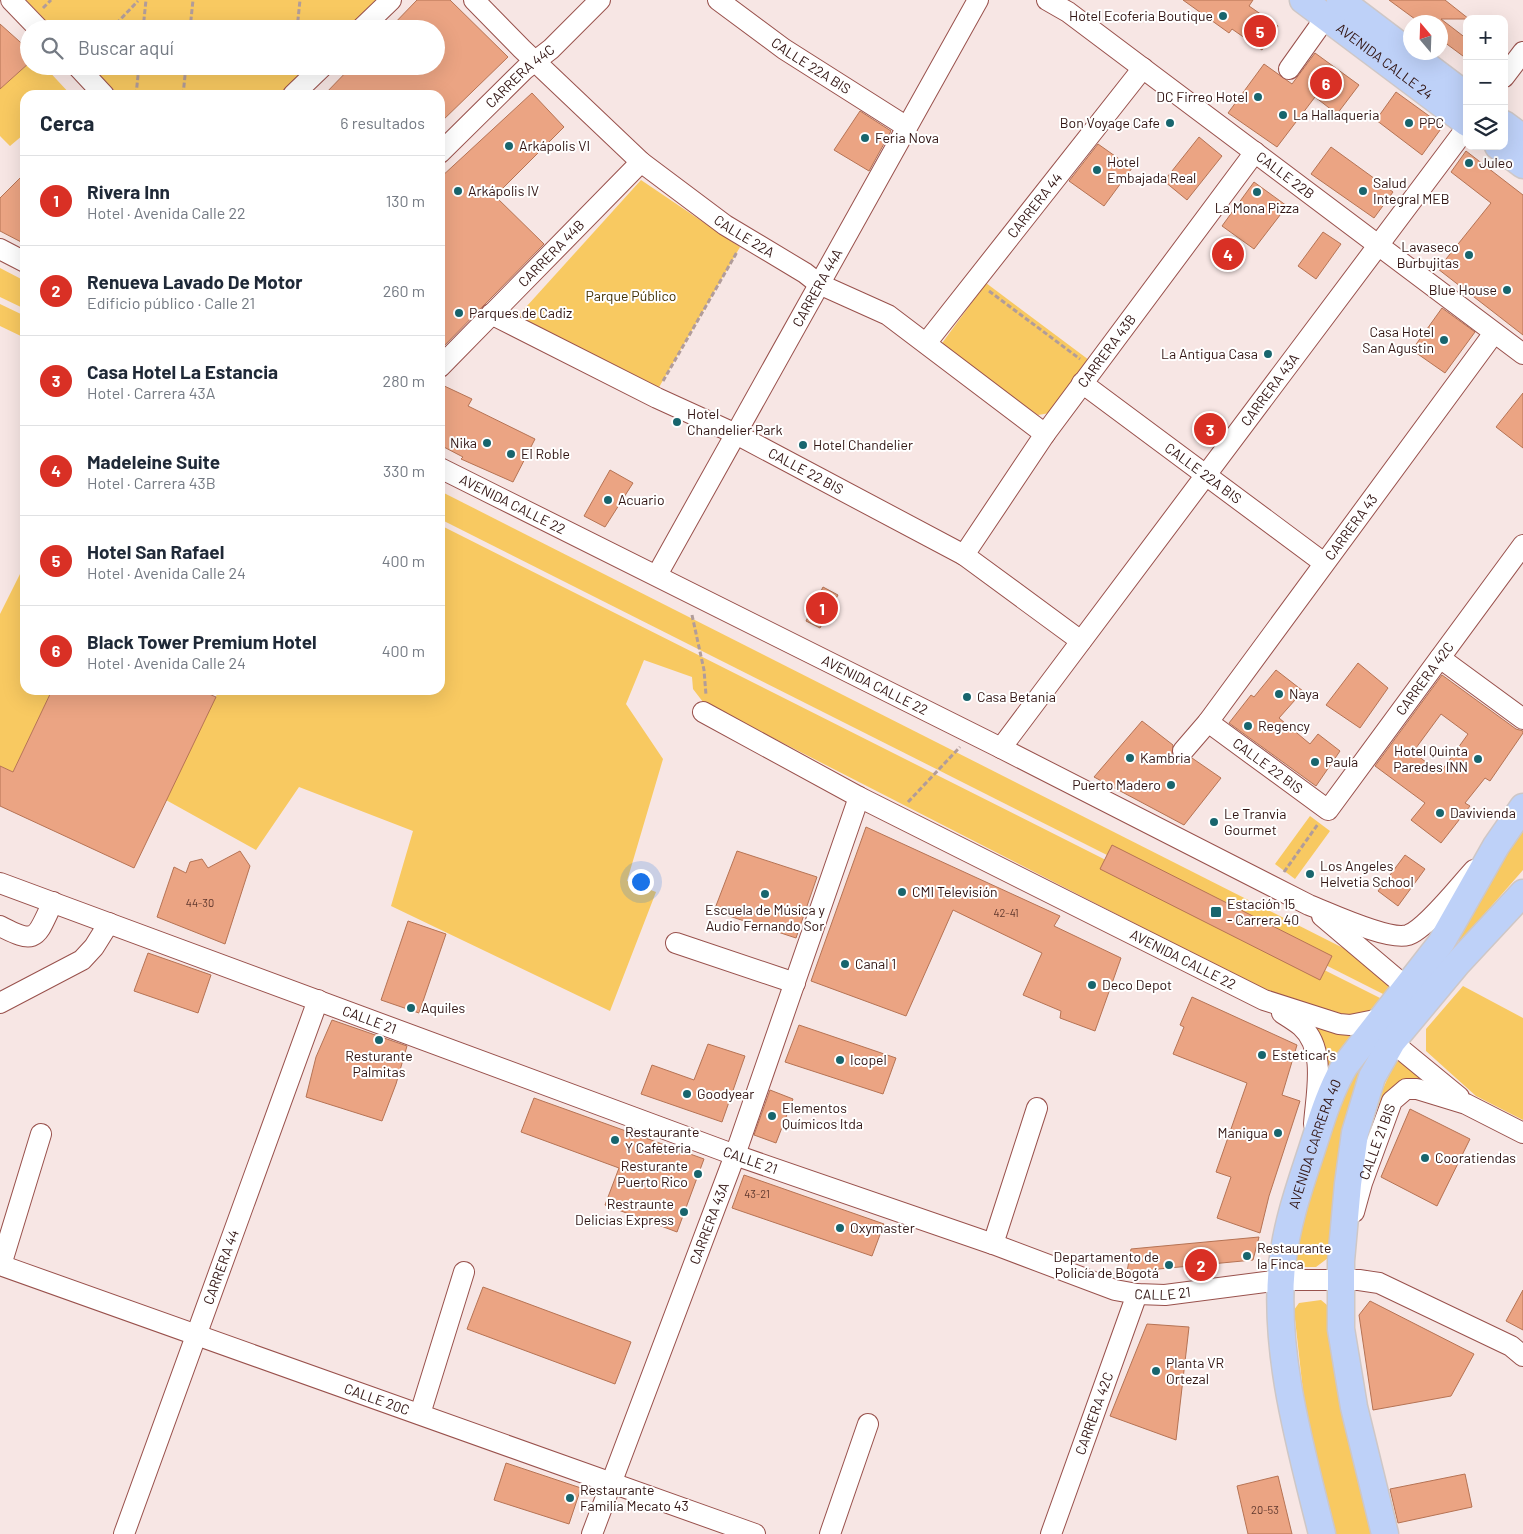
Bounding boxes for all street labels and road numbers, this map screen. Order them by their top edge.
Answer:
street label: AVENIDA CALLE 24 [1333,19,1437,103]
street label: CALLE 22A BIS [768,34,854,97]
street label: CARRERA 44C [482,41,558,111]
street label: CALLE 22B [1253,148,1318,202]
street label: CARRERA 44 [1003,169,1065,241]
street label: CALLE 22A [711,211,778,261]
street label: CARRERA 44B [514,216,588,290]
street label: CARRERA 44A [788,245,846,330]
street label: CARRERA 43B [1074,311,1139,391]
street label: CARRERA 43A [1237,349,1303,429]
street label: CALLE 22A BIS [1162,439,1245,507]
street label: CALLE 22 BIS [766,444,847,498]
street label: AVENIDA CALLE 22 [457,470,569,537]
street label: CARRERA 43 [1321,491,1381,563]
street label: CARRERA 42C [1392,638,1457,718]
street label: AVENIDA CALLE 22 [819,651,931,718]
street label: CALLE 22 BIS [1230,734,1306,797]
street label: AVENIDA CALLE 22 [1127,925,1239,993]
street label: CALLE 21 [340,1002,399,1037]
street label: AVENIDA CARRERA 40 [1285,1076,1344,1211]
street label: CALLE 21 BIS [1355,1101,1398,1182]
street label: CALLE 21 [721,1142,780,1177]
street label: CARRERA 43A [686,1179,732,1267]
street label: CARRERA 44 [199,1227,242,1307]
street label: CALLE 21 [1134,1283,1192,1303]
street label: CARRERA 42C [1071,1370,1116,1457]
street label: CALLE 20C [342,1379,412,1418]

